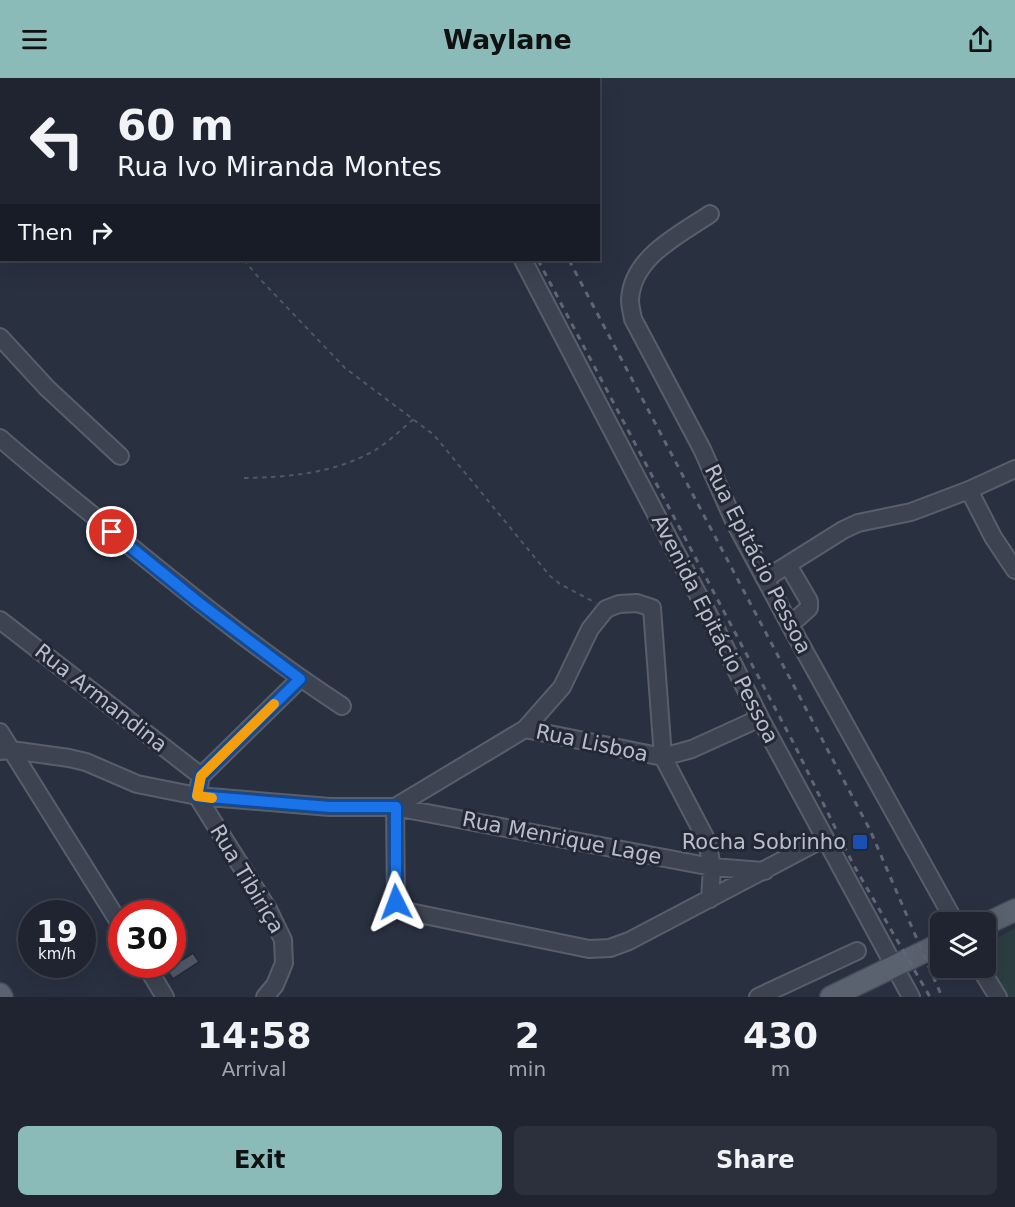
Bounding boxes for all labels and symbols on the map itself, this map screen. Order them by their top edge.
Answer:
street label: Rua Epitácio Pessoa [700,460,816,658]
pin [86,506,137,557]
street label: Avenida Epitácio Pessoa [647,511,783,747]
street label: Rua Armandina [30,639,172,757]
street label: Rua Lisboa [534,719,650,767]
street label: Rua Menrique Lage [460,807,664,869]
street label: Rua Tibiriça [205,820,289,938]
place label: Rocha Sobrinho [682,830,846,854]
marker: Rocha Sobrinho [851,833,869,851]
position arrow [364,870,428,934]
speed limit sign: 30 [108,900,186,978]

